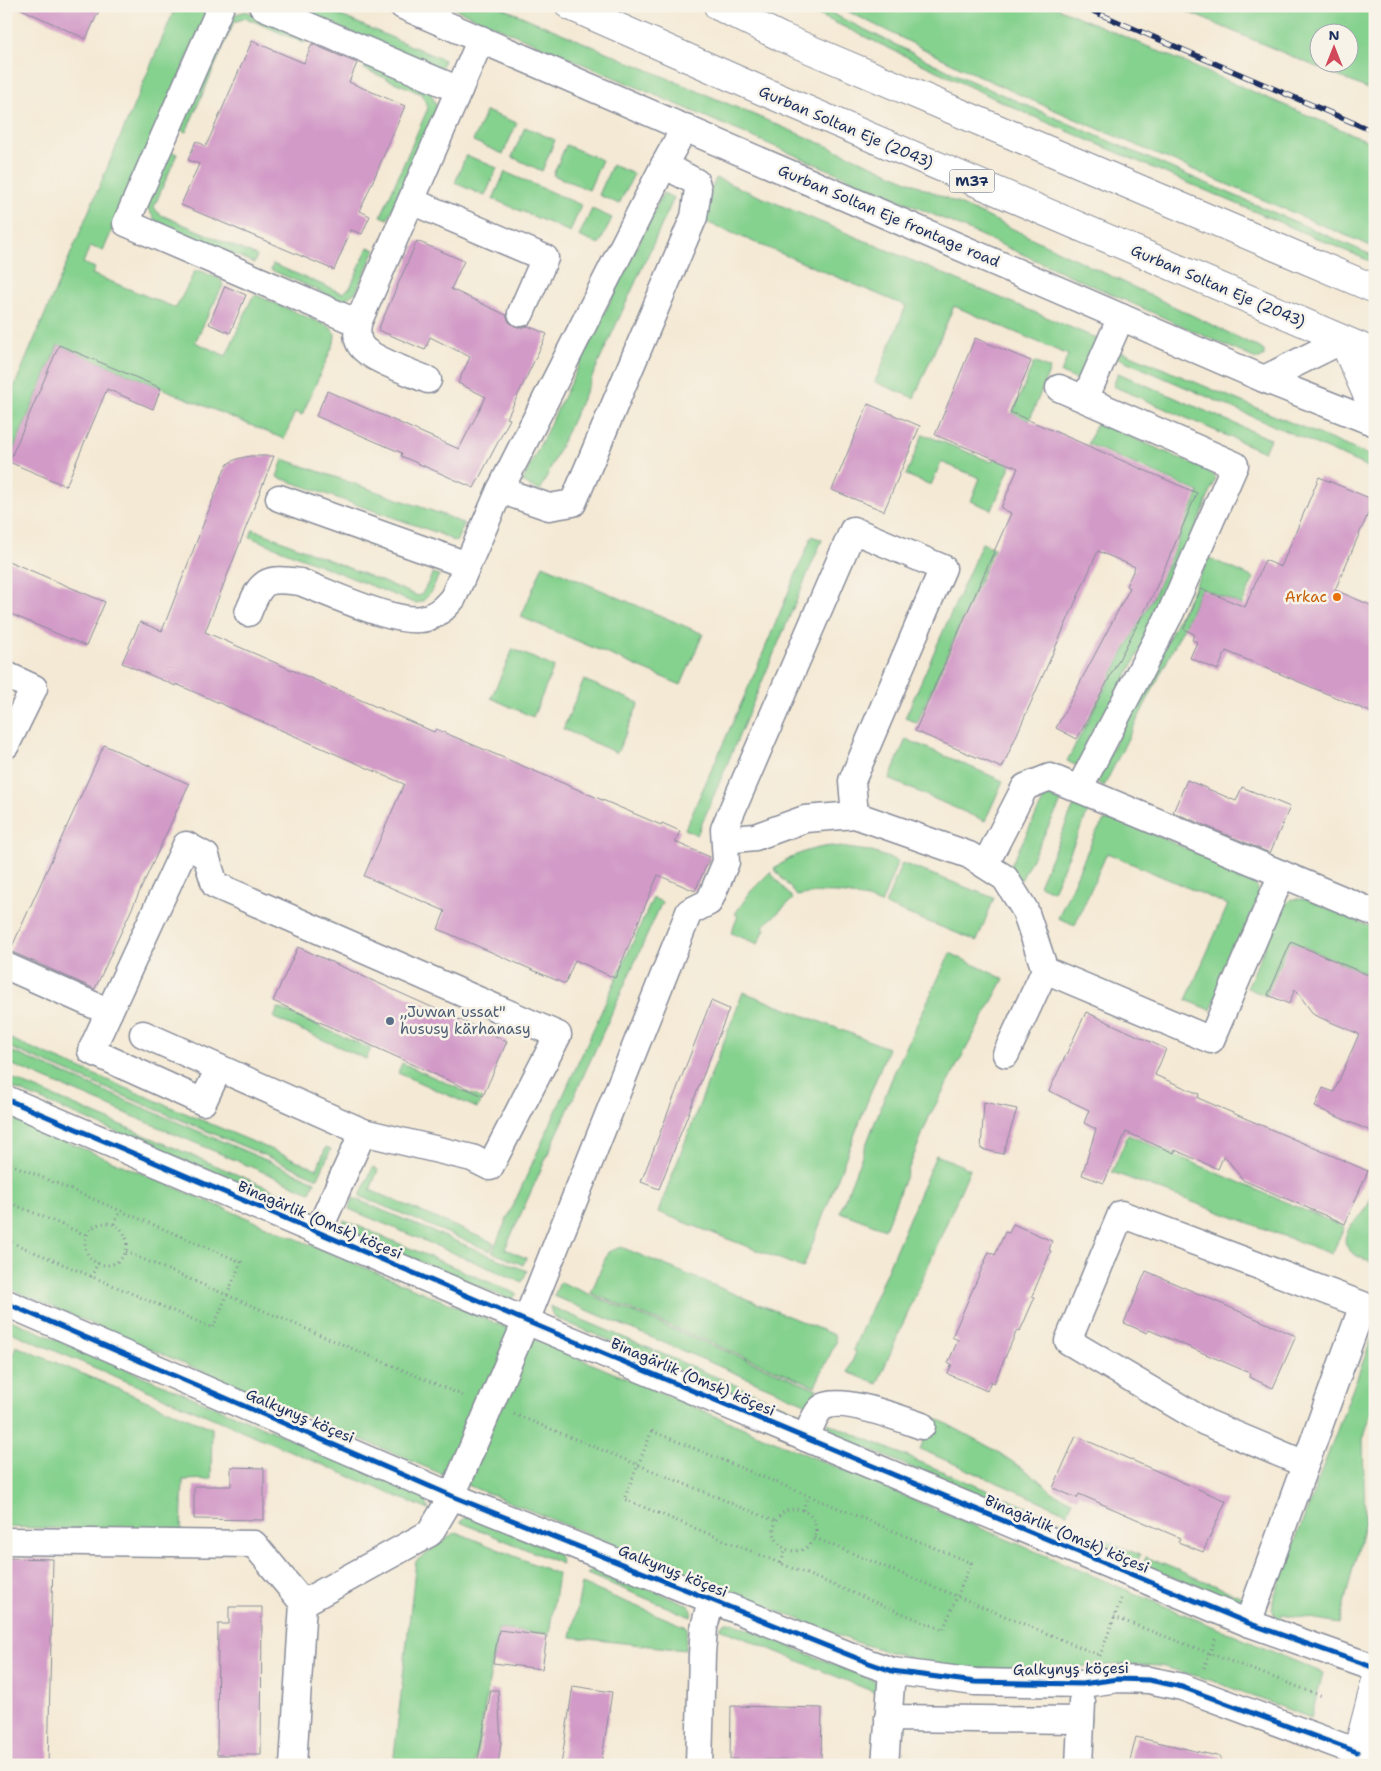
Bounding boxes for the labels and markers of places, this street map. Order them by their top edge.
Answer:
place label: Arkac [1285,587,1327,607]
marker: Arkac [1331,591,1343,603]
place label: ,,Juwan ussat" hususy kärhanasy [400,1002,531,1039]
marker: ,,Juwan ussat" hususy kärhanasy [384,1015,396,1027]

